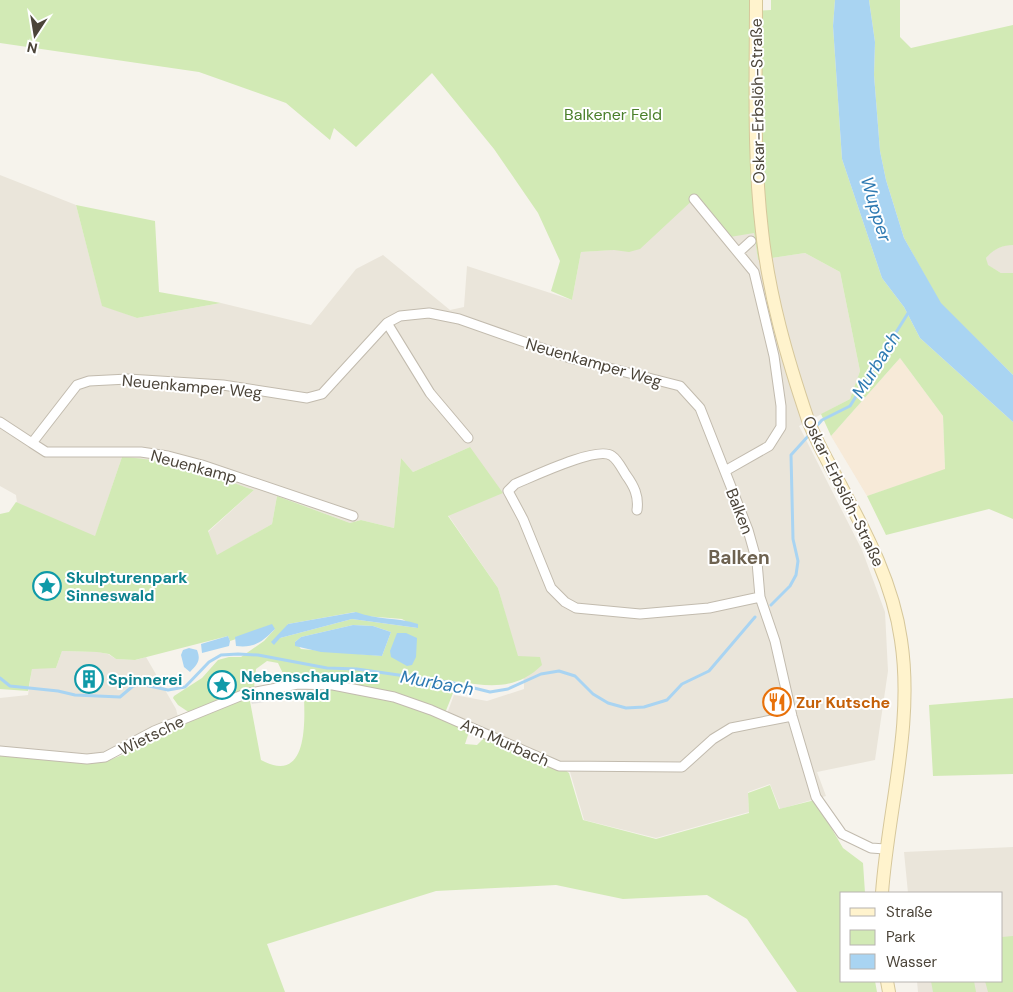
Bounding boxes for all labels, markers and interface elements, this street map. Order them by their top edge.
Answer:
north arrow [10,10,60,60]
street label: Oskar-Erbslöh-Straße [746,18,769,184]
text: N [25,38,39,58]
park label: Balkener Feld [564,104,662,125]
water label: Wupper [855,173,898,246]
water label: Murbach [846,327,906,403]
street label: Neuenkamper Weg [523,333,664,392]
street label: Neuenkamper Weg [121,370,263,403]
street label: Oskar-Erbslöh-Straße [798,412,889,570]
street label: Neuenkamp [148,445,239,488]
street label: Balken [721,485,758,537]
district label: Balken [708,545,770,570]
place label: Skulpturenpark Sinneswald [66,567,188,606]
place icon: Skulpturenpark Sinneswald [32,571,62,601]
building icon: Spinnerei [74,664,104,694]
water label: Murbach [398,665,476,701]
place label: Nebenschauplatz Sinneswald [241,666,379,705]
place label: Spinnerei [108,669,182,690]
place icon: Nebenschauplatz Sinneswald [207,670,237,700]
restaurant icon: Zur Kutsche [762,687,792,717]
place label: Zur Kutsche [796,692,890,713]
street label: Wietsche [115,711,187,760]
street label: Am Murbach [457,714,552,771]
legend [840,892,1003,982]
text: Straße [886,902,933,922]
text: Park [886,927,916,947]
text: Wasser [886,952,938,972]

